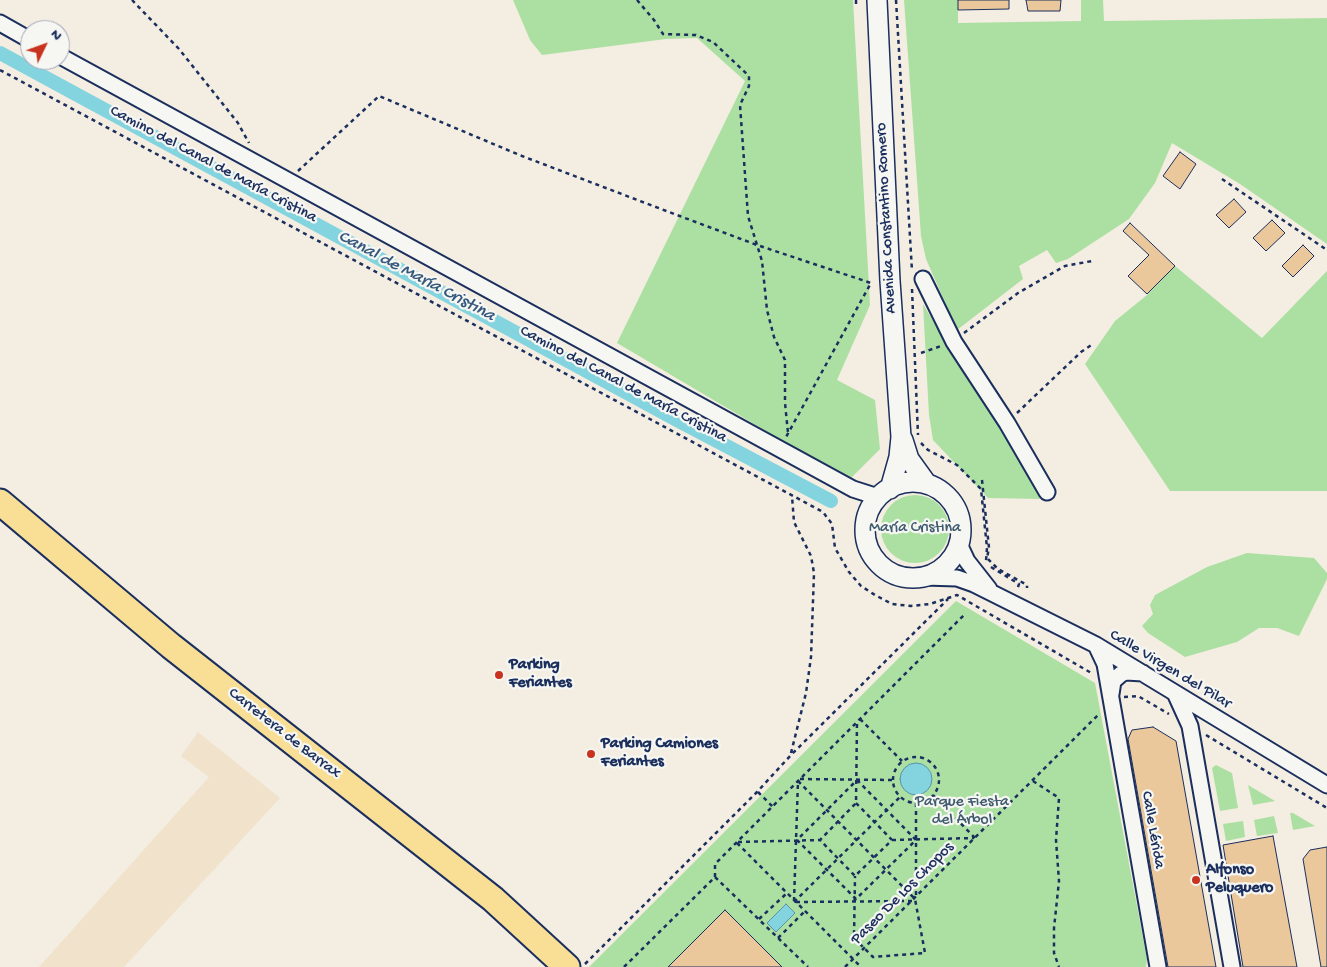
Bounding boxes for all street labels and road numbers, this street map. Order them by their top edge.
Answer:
street label: Camino del Canal de María Cristina [106,102,320,228]
street label: Avenida Constantino Romero [872,122,902,314]
street label: Camino del Canal de María Cristina [516,322,730,448]
street label: Calle Virgen del Pilar [1106,626,1234,714]
street label: Carretera de Barrax [224,684,344,784]
street label: Calle Lérida [1136,790,1168,870]
street label: Paseo De Los Chopos [847,838,959,950]

